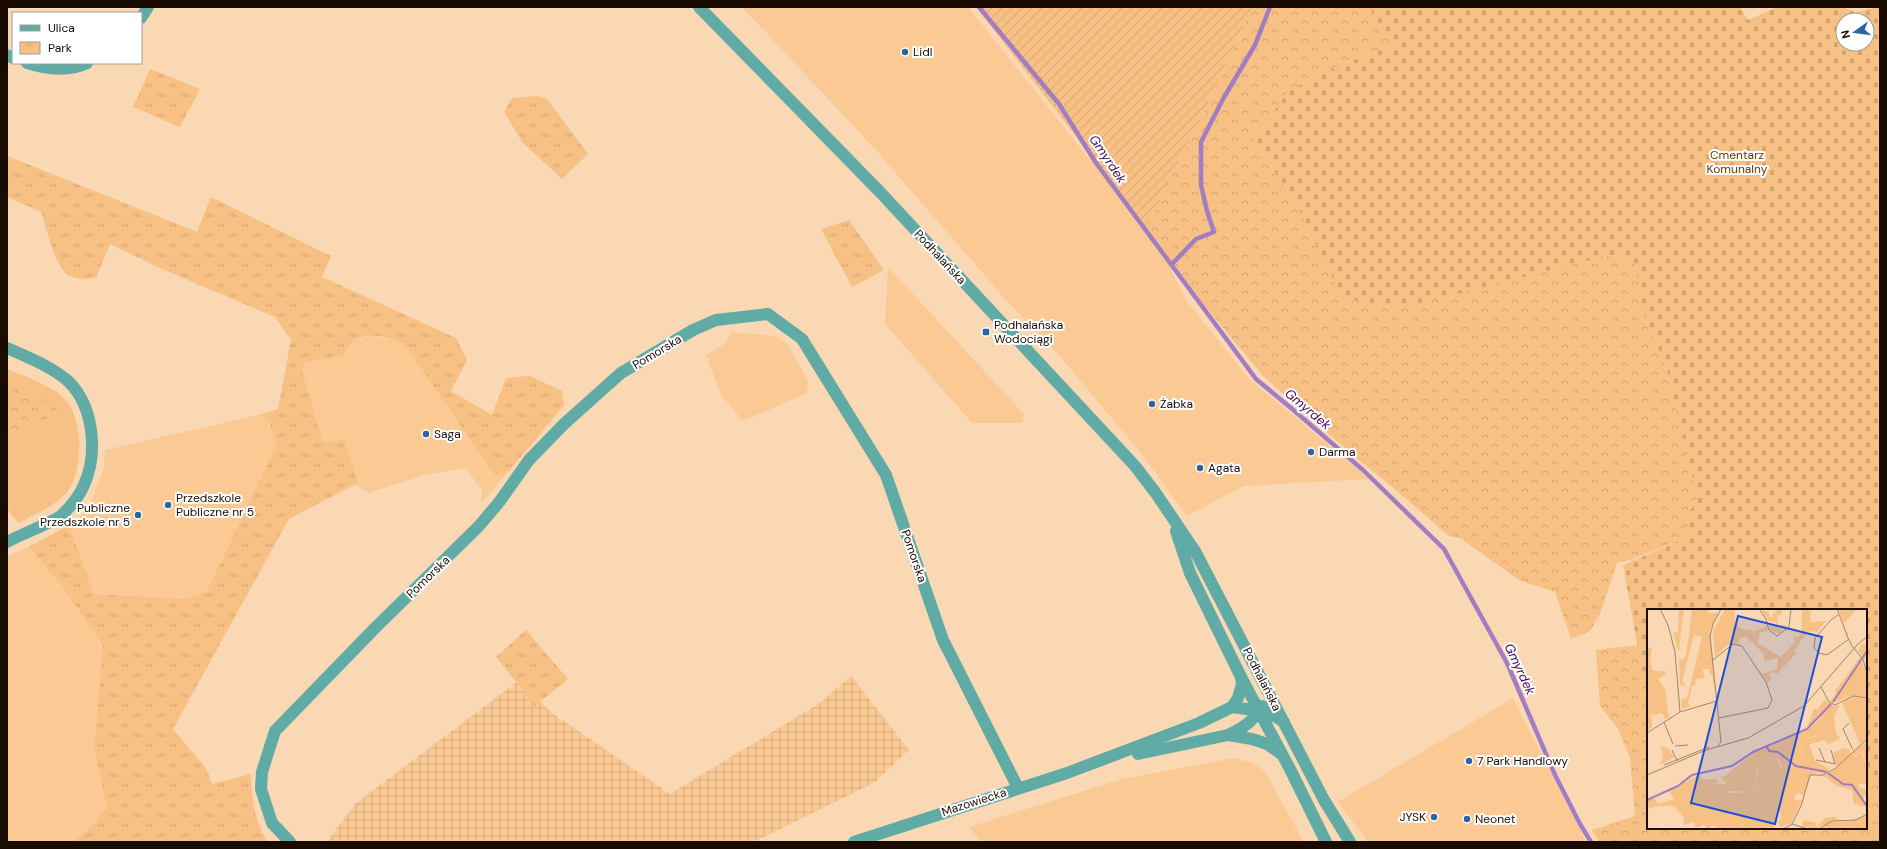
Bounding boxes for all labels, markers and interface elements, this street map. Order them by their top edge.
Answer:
legend [12,12,142,64]
north arrow [1835,12,1875,52]
text: Ulica [48,20,75,36]
text: N [1838,29,1853,40]
text: Park [48,40,72,56]
place label: Lidl [913,44,932,60]
marker: Lidl [900,47,910,57]
water label: Gmyrdek [1086,131,1131,187]
park label: Cmentarz Komunalny [1707,147,1768,177]
street label: Podhalańska [911,226,969,288]
place label: Podhalańska Wodociągi [994,317,1063,347]
marker: Podhalańska Wodociągi [981,327,991,337]
street label: Pomorska [630,331,684,373]
water label: Gmyrdek [1281,385,1335,433]
place label: Żabka [1160,396,1193,412]
marker: Żabka [1147,399,1157,409]
place label: Saga [434,426,461,442]
marker: Saga [421,429,431,439]
place label: Darma [1319,444,1355,460]
marker: Darma [1306,447,1316,457]
place label: Agata [1208,460,1240,476]
marker: Agata [1195,463,1205,473]
place label: Przedszkole Publiczne nr 5 [176,490,254,520]
place label: Publiczne Przedszkole nr 5 [40,500,130,530]
marker: Przedszkole Publiczne nr 5 [163,500,173,510]
marker: Publiczne Przedszkole nr 5 [133,510,143,520]
street label: Pomorska [898,528,930,584]
street label: Pomorska [403,552,453,602]
inset map [1647,609,1867,829]
water label: Gmyrdek [1501,640,1539,698]
street label: Podhalańska [1239,644,1285,714]
place label: 7 Park Handlowy [1477,753,1568,769]
marker: 7 Park Handlowy [1464,756,1474,766]
street label: Mazowiecka [940,784,1008,820]
place label: JYSK [1400,809,1426,825]
place label: Neonet [1475,811,1516,827]
marker: JYSK [1429,812,1439,822]
marker: Neonet [1462,814,1472,824]

